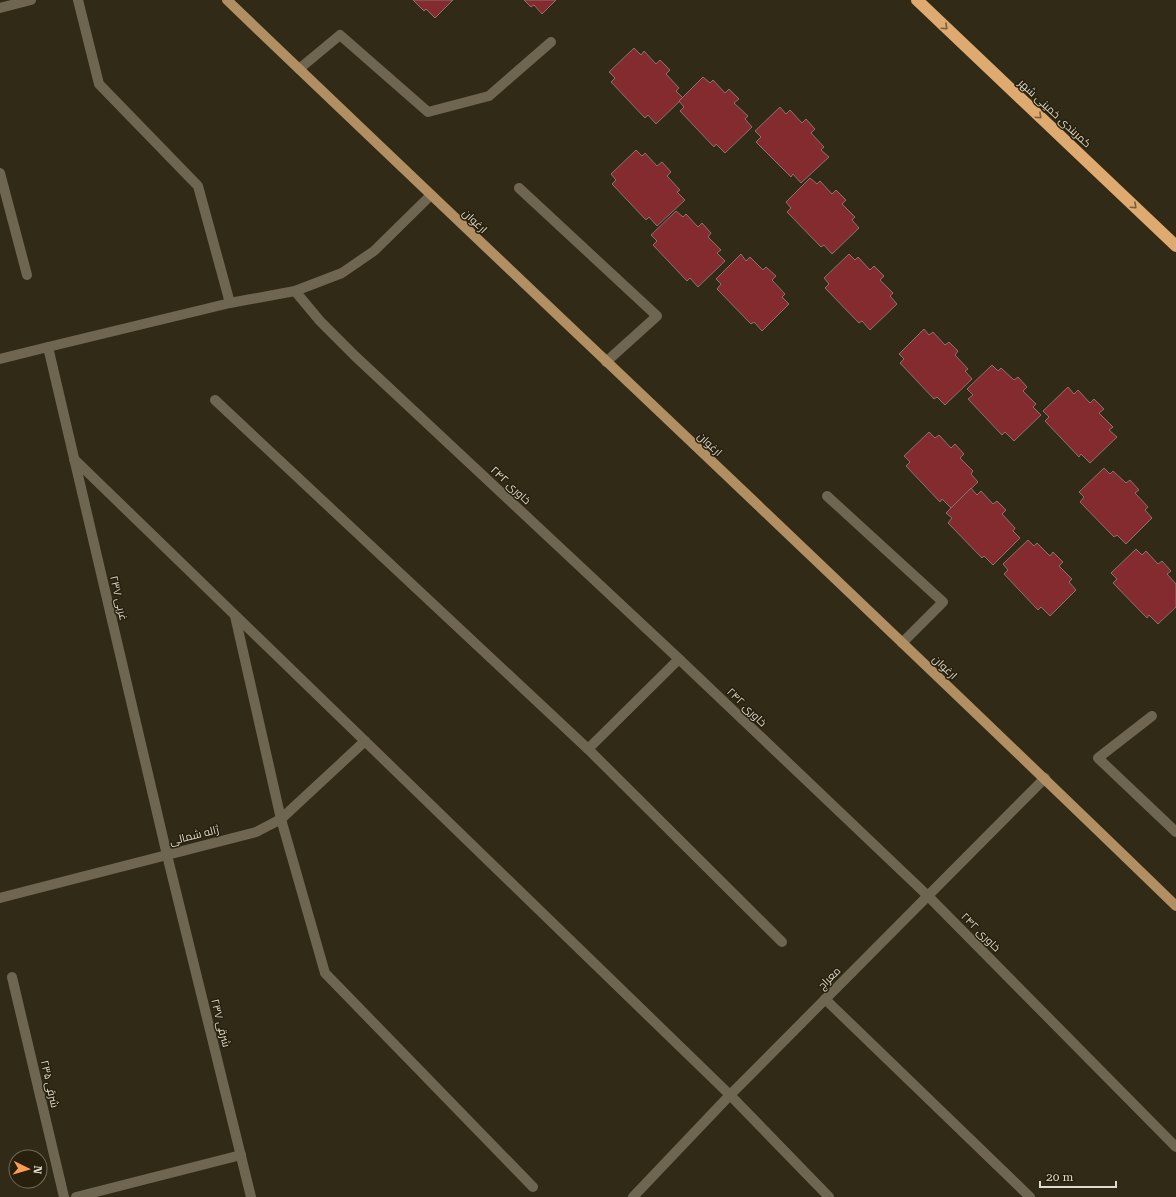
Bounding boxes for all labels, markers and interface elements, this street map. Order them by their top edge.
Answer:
one-way arrow [940,22,948,30]
street label: کمربندی خمینی شهر [1015,76,1094,150]
one-way arrow [1034,111,1042,119]
one-way arrow [1129,201,1137,208]
street label: ارغوان [460,207,490,236]
street label: ارغوان [695,430,725,459]
street label: ۲۴۲ خاوری [488,464,533,507]
street label: ۲۳۷ غربی [107,575,130,622]
street label: ارغوان [930,653,960,682]
street label: ۲۴۲ خاوری [724,685,769,729]
street label: ژاله شمالی [168,823,220,848]
street label: ۲۴۲ خاوری [958,910,1003,955]
street label: معراج [815,964,844,993]
street label: ۲۳۷ شرقی [208,998,233,1049]
street label: ۲۳۵ شرقی [38,1059,61,1109]
north arrow [8,1149,48,1189]
scale bar [1040,1163,1116,1189]
text: N [31,1165,44,1175]
text: 20 m [1046,1170,1073,1184]

